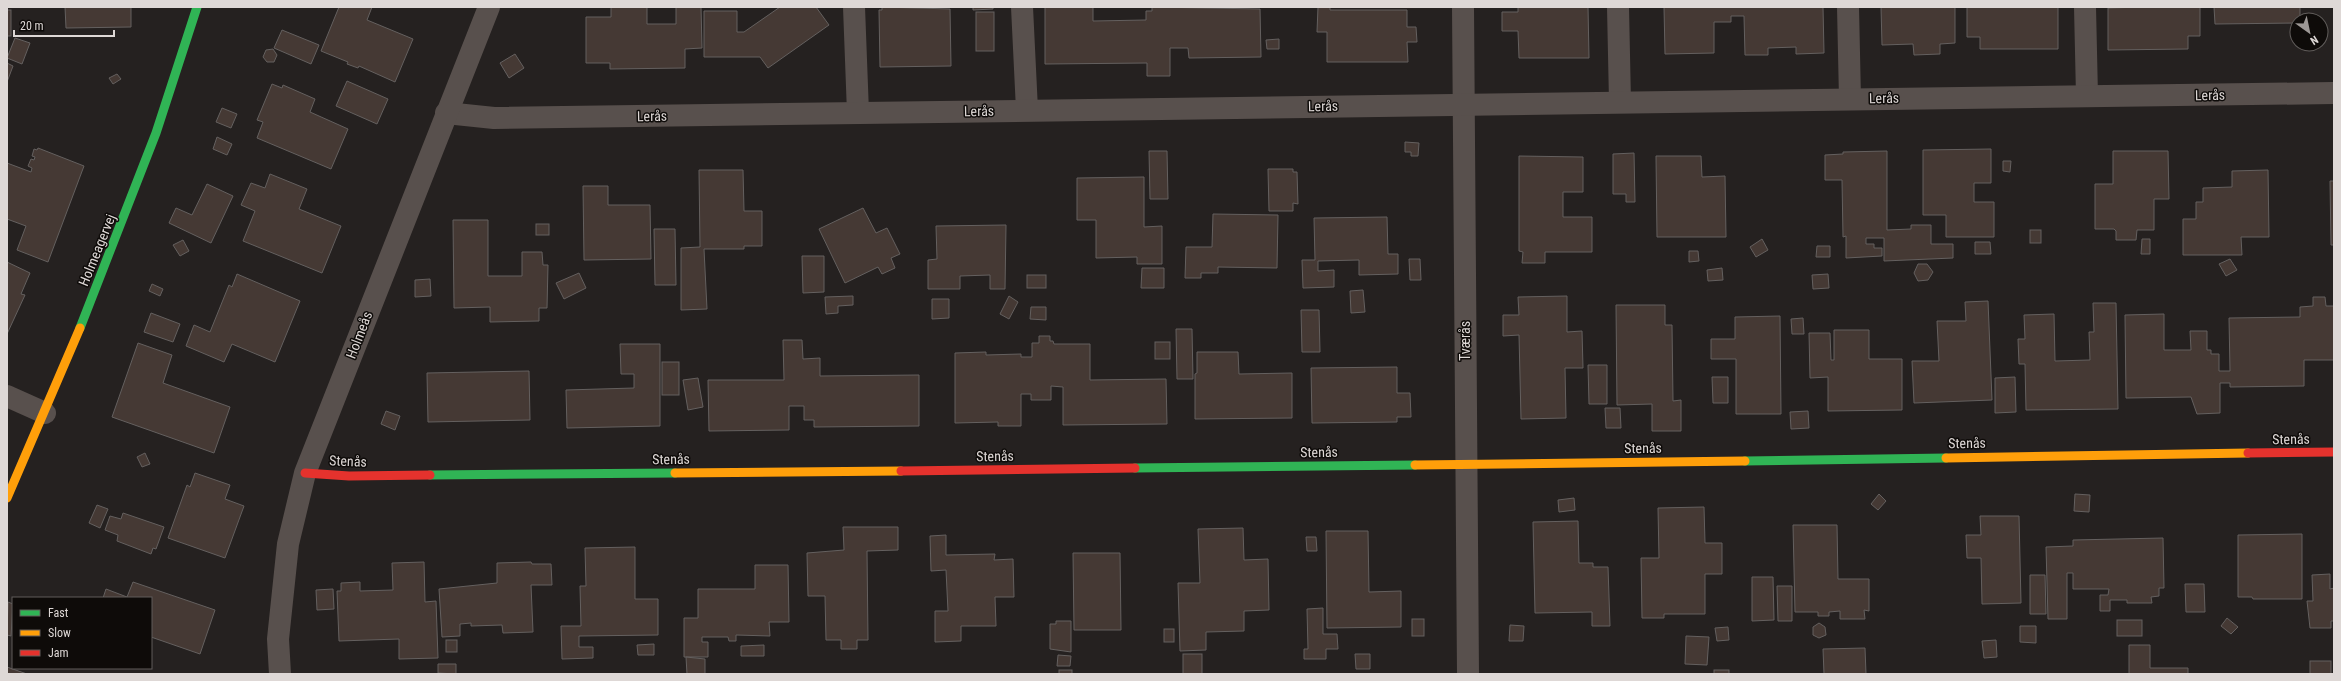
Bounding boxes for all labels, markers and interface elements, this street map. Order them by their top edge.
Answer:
scale bar [14,12,114,38]
north arrow [2289,12,2329,52]
text: 20 m [20,19,44,33]
text: N [2308,33,2321,47]
street label: Lerås [2195,87,2225,103]
street label: Lerås [1869,90,1899,106]
street label: Lerås [1308,98,1338,114]
street label: Lerås [964,103,994,119]
street label: Lerås [637,108,667,124]
street label: Holmeagervej [75,212,119,288]
street label: Holmeås [343,309,375,361]
street label: Tværås [1457,321,1473,361]
street label: Stenås [2272,431,2310,447]
street label: Stenås [1948,435,1986,451]
street label: Stenås [1624,440,1662,456]
street label: Stenås [1300,444,1338,460]
street label: Stenås [976,448,1014,464]
street label: Stenås [652,451,690,467]
street label: Stenås [329,452,367,470]
legend [12,597,152,669]
text: Fast [48,606,69,620]
text: Slow [48,626,71,640]
text: Jam [48,646,69,660]

